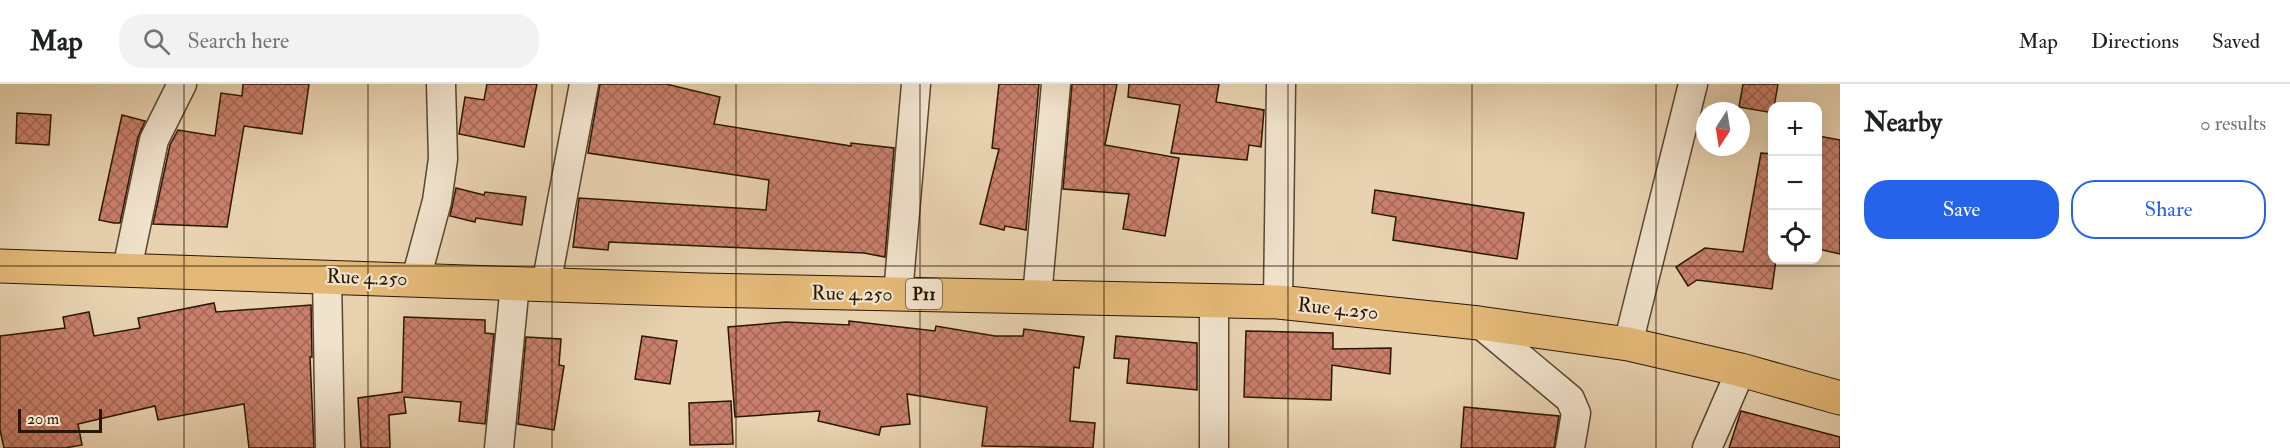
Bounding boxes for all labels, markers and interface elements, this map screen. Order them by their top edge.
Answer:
search box [119,14,539,68]
text: Map [30,24,83,59]
icon: search [140,25,173,58]
text: Search here [188,27,289,55]
text: Map [2018,28,2058,55]
text: Directions [2091,28,2179,55]
text: Saved [2212,28,2260,55]
north arrow [1696,102,1750,156]
map controls [1768,102,1822,264]
button: + [1768,102,1822,156]
text: Nearby [1864,107,1942,139]
text: 0 results [2200,111,2266,136]
button: − [1768,156,1822,210]
button: Save [1864,180,2059,239]
button: Share [2071,180,2266,239]
button: locate [1768,210,1822,264]
street label: Rue 4.250 [326,264,408,291]
road number: P11 [906,279,942,309]
street label: Rue 4.250 [811,280,893,307]
street label: Rue 4.250 [1296,292,1380,325]
scale bar [18,406,102,434]
text: 20 m [27,409,59,429]

